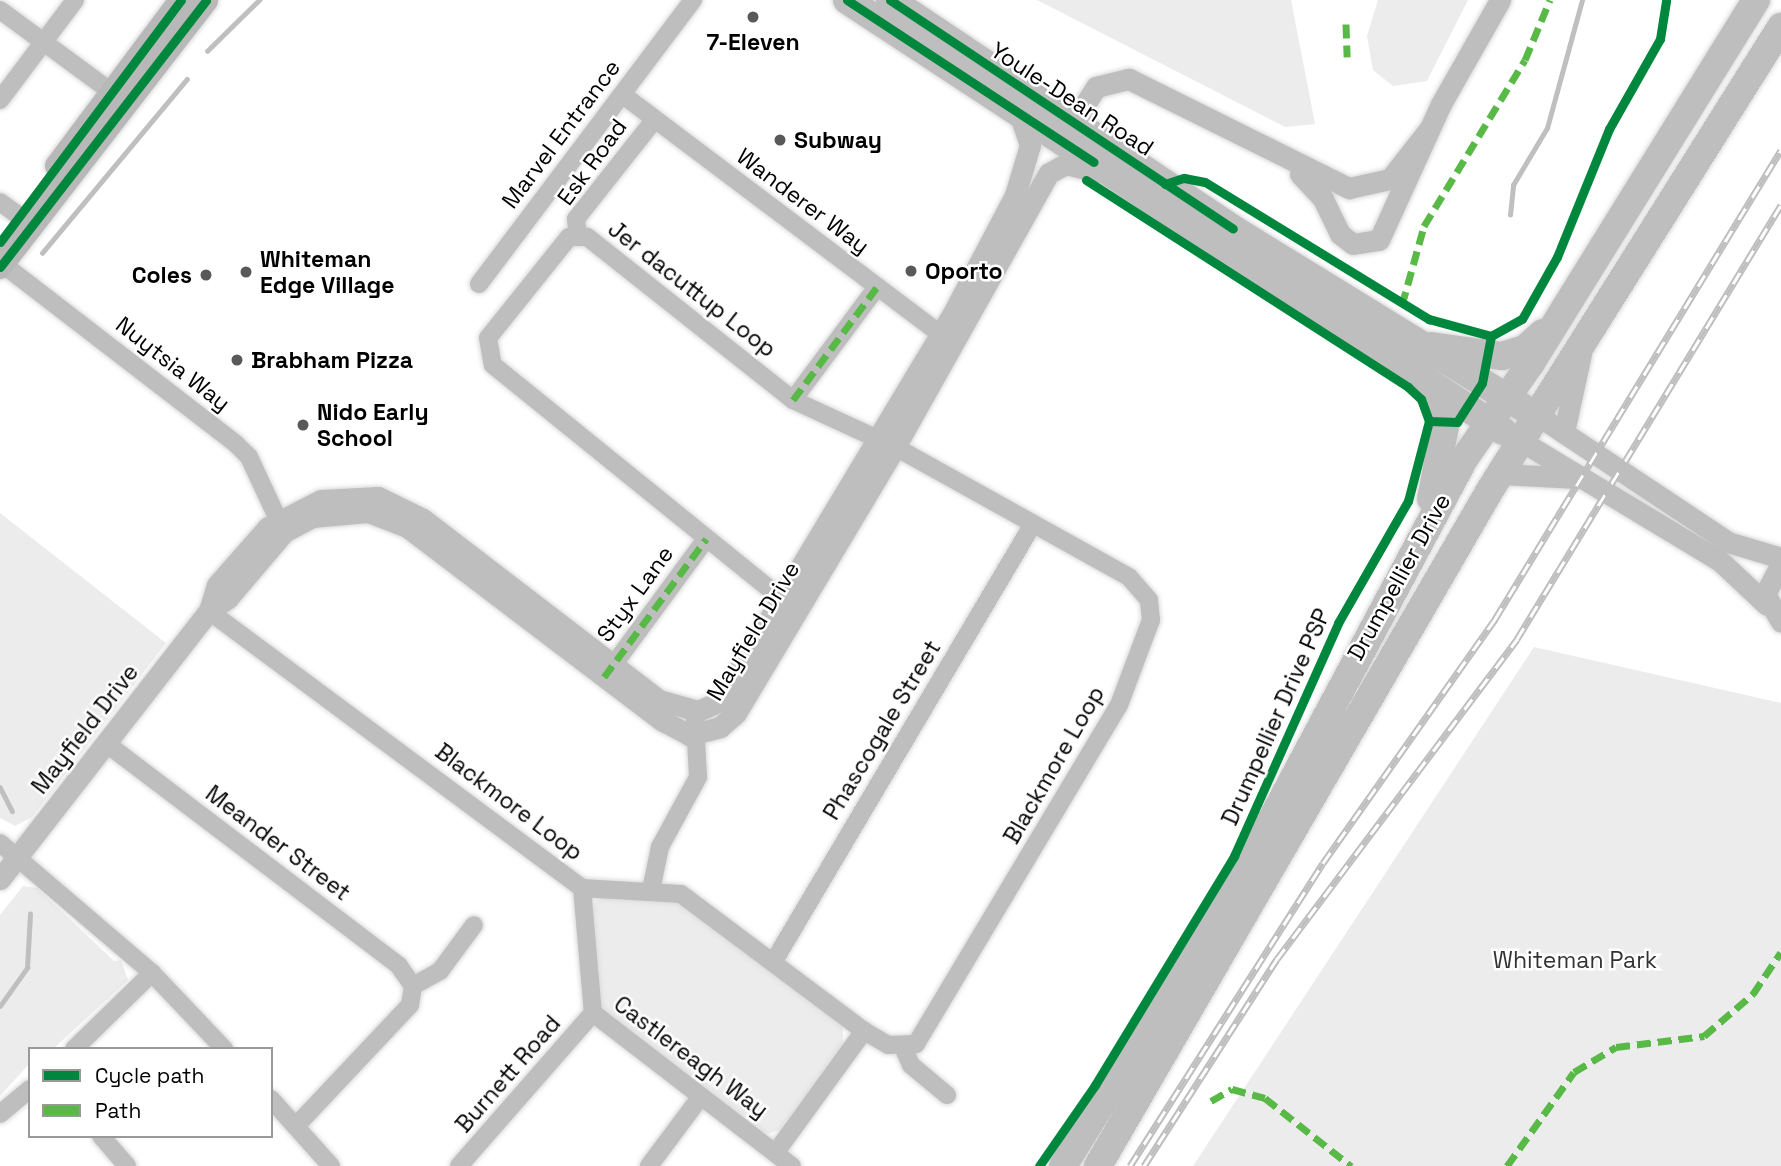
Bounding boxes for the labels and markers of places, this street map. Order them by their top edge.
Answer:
marker: 7-Eleven [745,9,761,25]
place label: 7-Eleven [706,28,800,56]
place label: Subway [794,126,882,154]
marker: Subway [772,132,788,148]
place label: Whiteman Edge Village [260,245,395,299]
place label: Oporto [925,257,1003,285]
place label: Coles [132,261,192,289]
marker: Oporto [903,263,919,279]
marker: Whiteman Edge Village [238,264,254,280]
marker: Coles [198,267,214,283]
place label: Brabham Pizza [251,346,413,374]
marker: Brabham Pizza [229,352,245,368]
place label: Nido Early School [317,398,429,452]
marker: Nido Early School [295,417,311,433]

